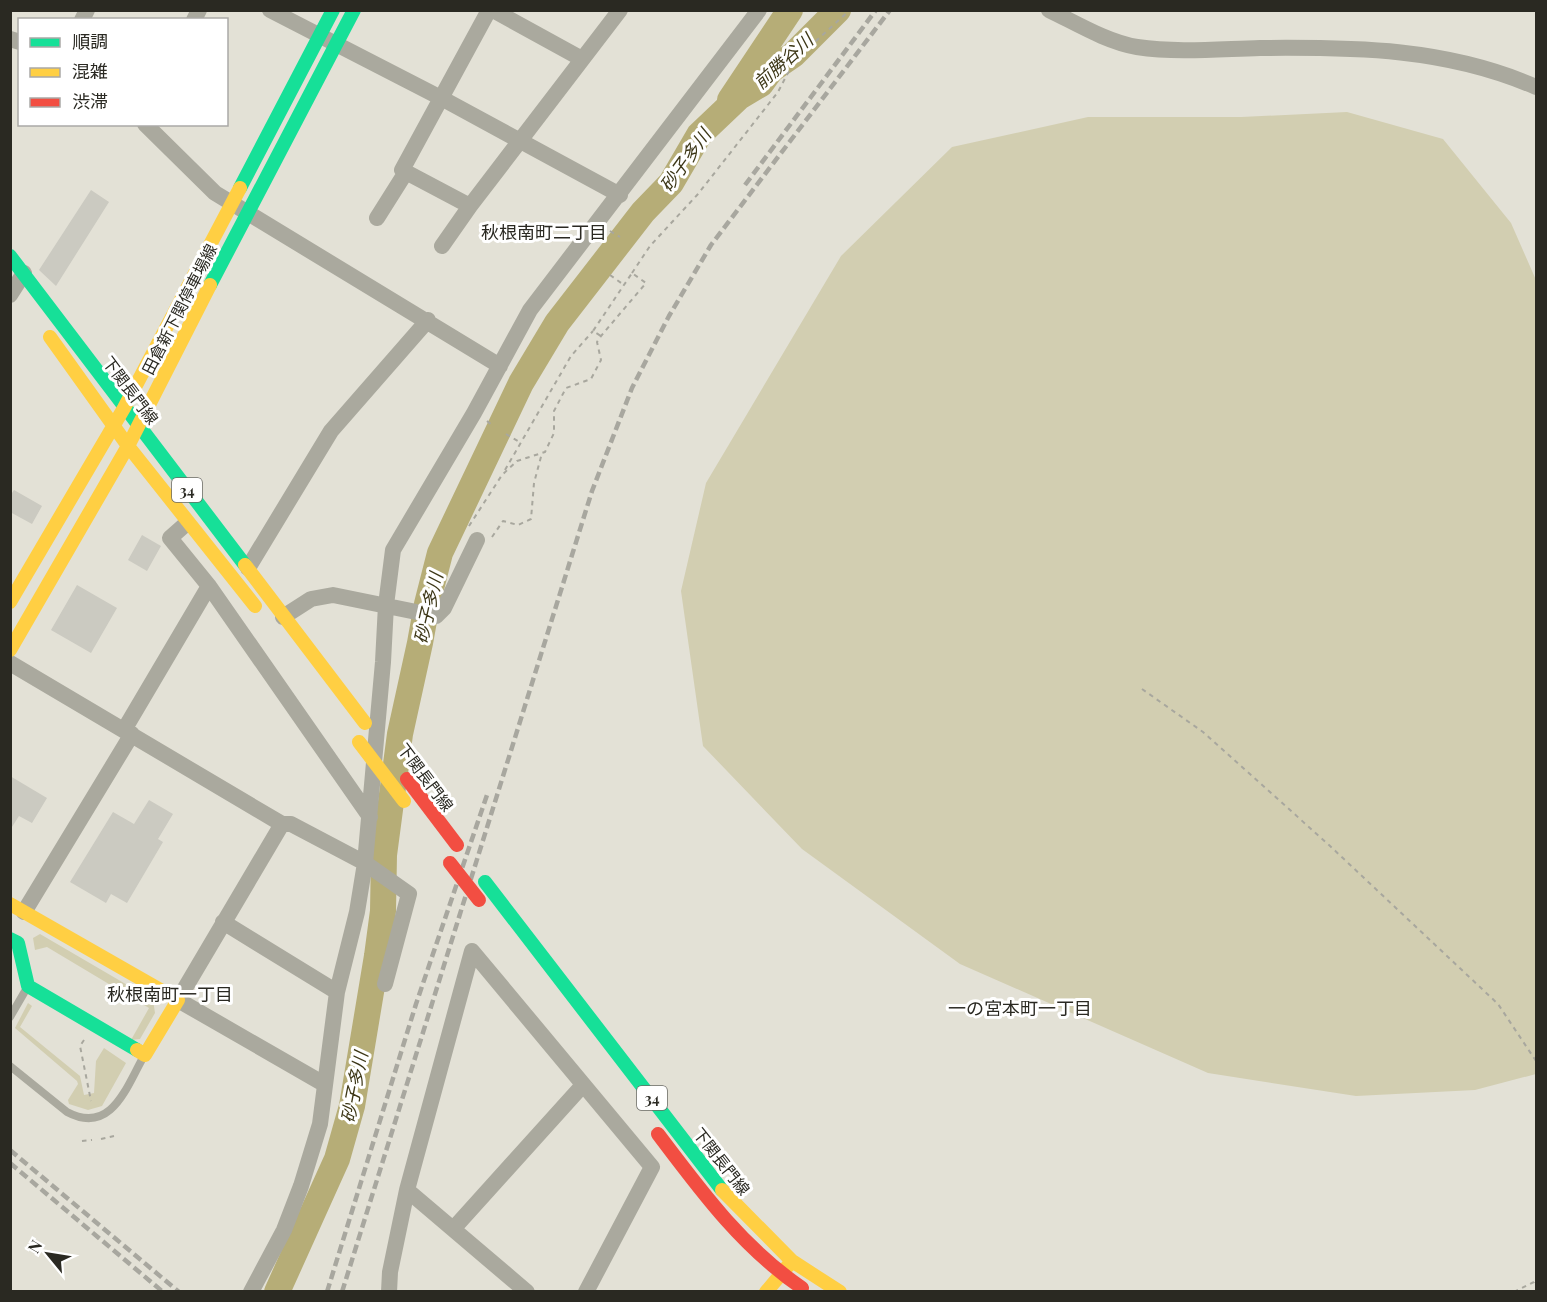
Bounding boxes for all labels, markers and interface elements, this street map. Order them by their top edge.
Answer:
legend [18,18,228,126]
water label: 前勝谷川 [748,27,819,94]
text: 順調 [72,29,108,53]
text: 混雑 [72,59,108,83]
text: 渋滞 [72,89,108,113]
water label: 砂子多川 [654,122,717,196]
district label: 秋根南町二丁目 [481,220,607,244]
street label: 田倉新下関停車場線 [137,240,221,378]
street label: 下関長門線 [99,352,163,428]
road number: 34 [172,478,202,502]
water label: 砂子多川 [408,568,448,646]
street label: 下関長門線 [394,739,458,815]
district label: 秋根南町一丁目 [107,982,233,1006]
district label: 一の宮本町一丁目 [948,996,1092,1020]
water label: 砂子多川 [335,1047,373,1125]
road number: 34 [637,1086,667,1110]
street label: 下関長門線 [689,1123,755,1199]
north arrow [18,1224,78,1284]
text: N [23,1236,47,1257]

